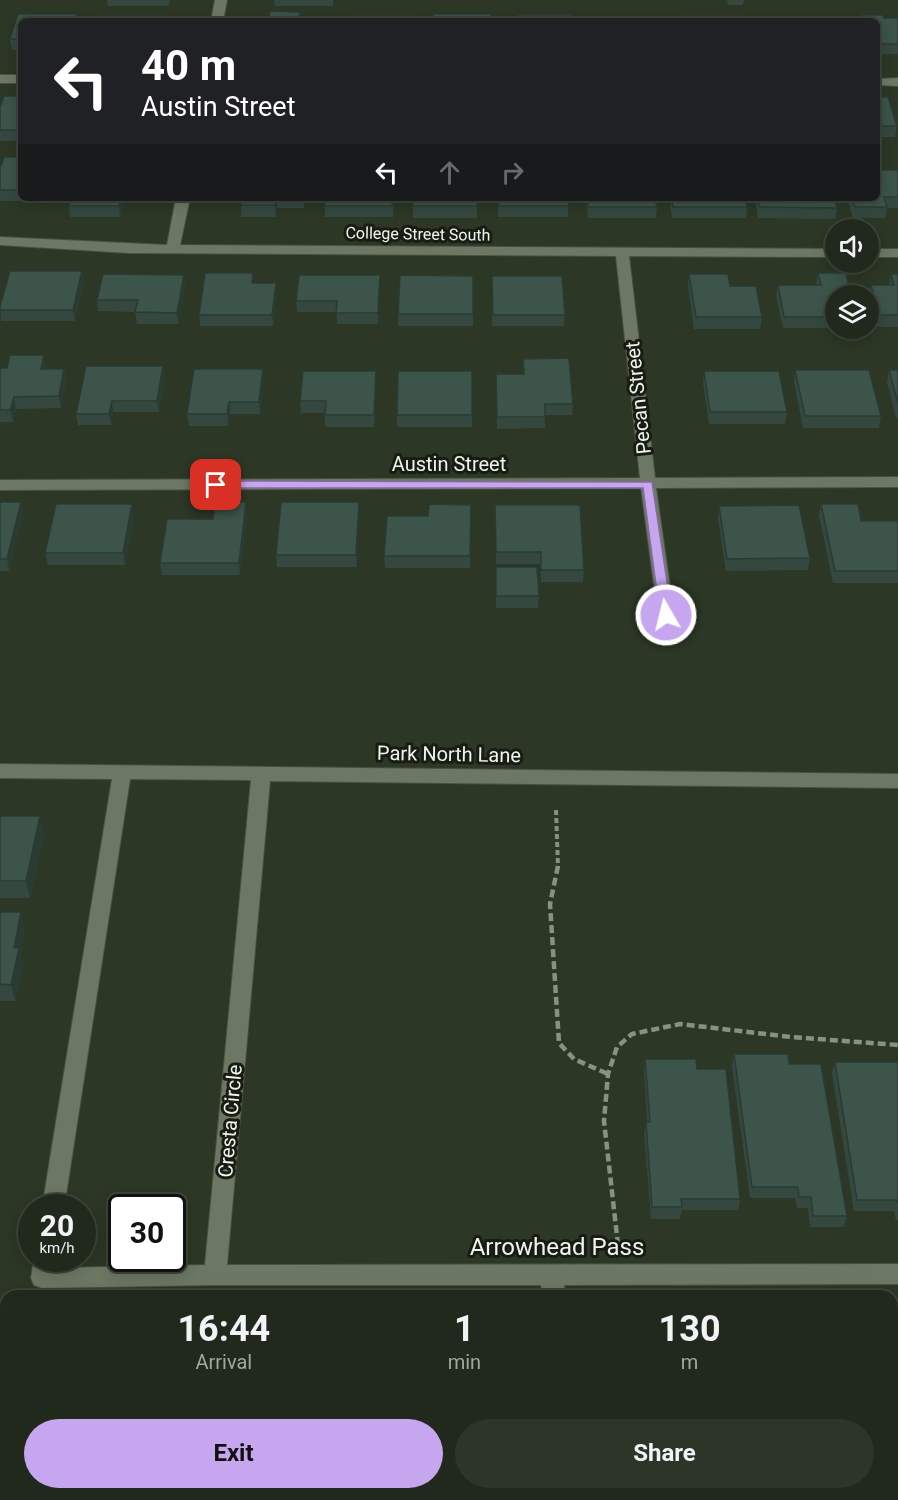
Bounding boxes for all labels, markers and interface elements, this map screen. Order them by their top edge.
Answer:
text: 40 m [141,41,236,90]
icon: left [42,42,120,120]
text: Austin Street [141,91,296,123]
icon: left [370,156,403,189]
icon: ahead [433,156,466,189]
icon: right [496,156,529,189]
map controls [825,219,879,339]
button: sound [825,219,879,273]
street label: College Street South [345,223,491,245]
button: layers [825,285,879,339]
street label: Pecan Street [620,340,656,456]
street label: Austin Street [392,452,506,476]
pin [190,459,241,510]
icon: arrive [199,468,232,501]
position arrow [634,583,698,647]
street label: Park North Lane [377,741,521,767]
street label: Cresta Circle [213,1063,247,1179]
speed limit sign: 30 [108,1194,186,1272]
text: 20 [40,1208,74,1243]
street label: Arrowhead Pass [470,1233,644,1261]
text: km/h [39,1239,75,1257]
text: 16:44 [177,1308,270,1350]
text: 1 [454,1308,475,1350]
text: 130 [659,1308,721,1350]
text: Arrival [195,1350,252,1374]
text: min [448,1350,481,1374]
text: m [681,1350,698,1374]
button: Exit [24,1419,443,1488]
button: Share [455,1419,874,1488]

